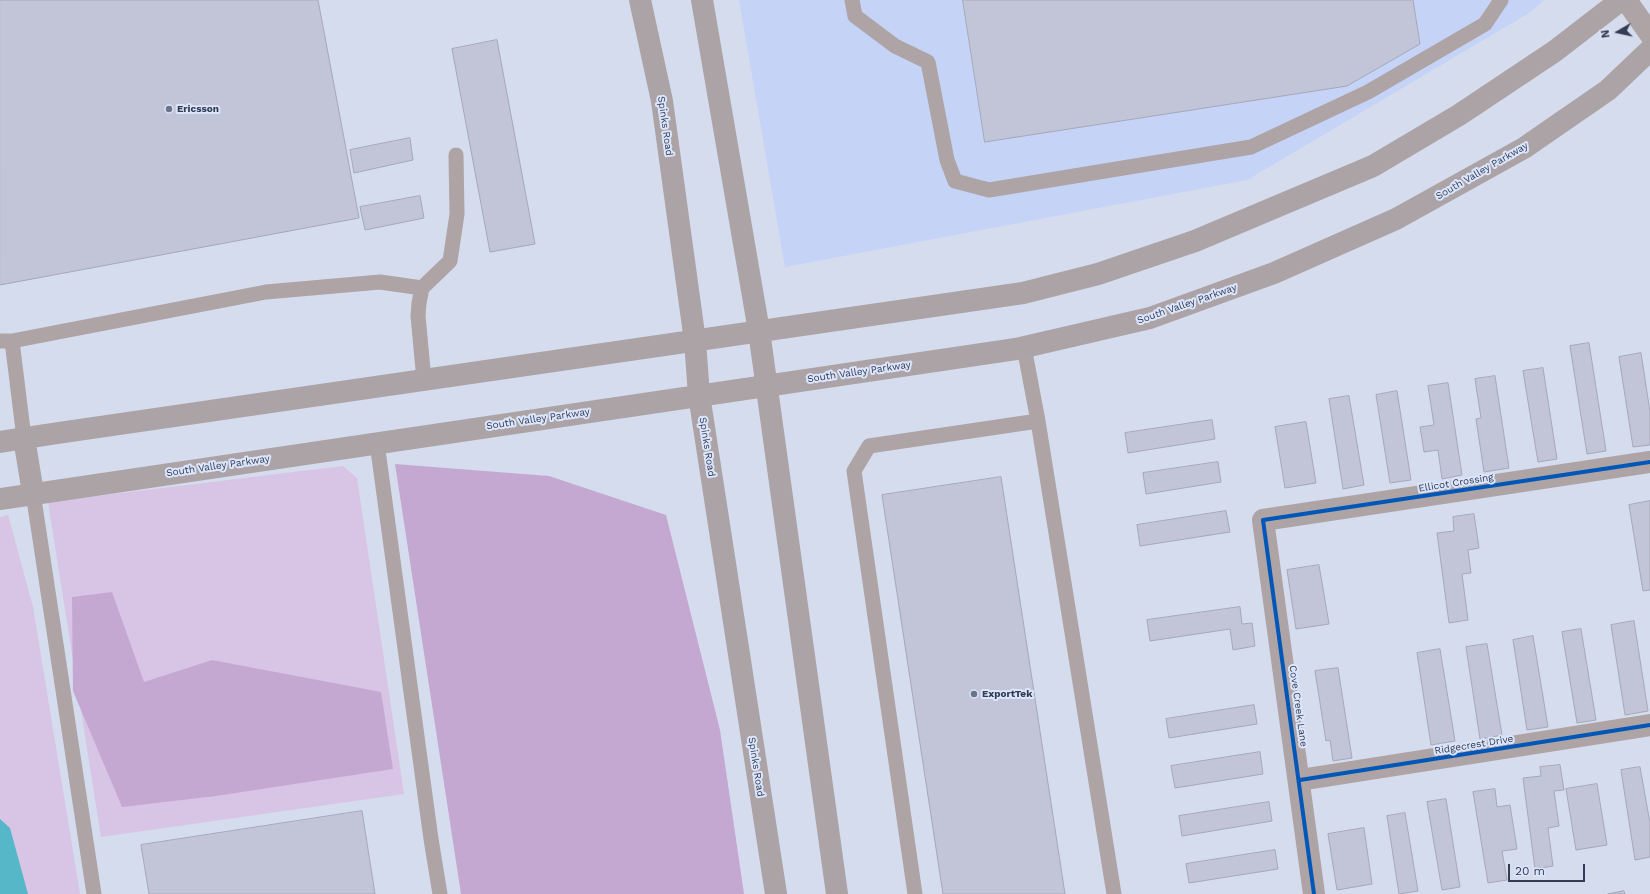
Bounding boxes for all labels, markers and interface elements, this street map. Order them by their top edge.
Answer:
north arrow [1598,12,1638,52]
text: N [1599,29,1613,39]
street label: Spinks Road [655,95,675,157]
place label: Ericsson [177,103,219,115]
marker: Ericsson [164,104,174,114]
street label: South Valley Parkway [1434,140,1530,202]
street label: South Valley Parkway [1136,281,1238,327]
street label: South Valley Parkway [806,359,912,385]
street label: South Valley Parkway [485,406,591,432]
street label: Spinks Road [696,416,718,478]
street label: South Valley Parkway [165,453,271,479]
street label: Ellicot Crossing [1418,471,1494,495]
street label: Cove Creek Lane [1286,664,1310,748]
place label: ExportTek [982,688,1032,700]
marker: ExportTek [969,689,979,699]
street label: Ridgecrest Drive [1434,733,1514,757]
street label: Spinks Road [745,736,767,798]
scale bar [1510,856,1587,882]
text: 20 m [1515,864,1545,878]

